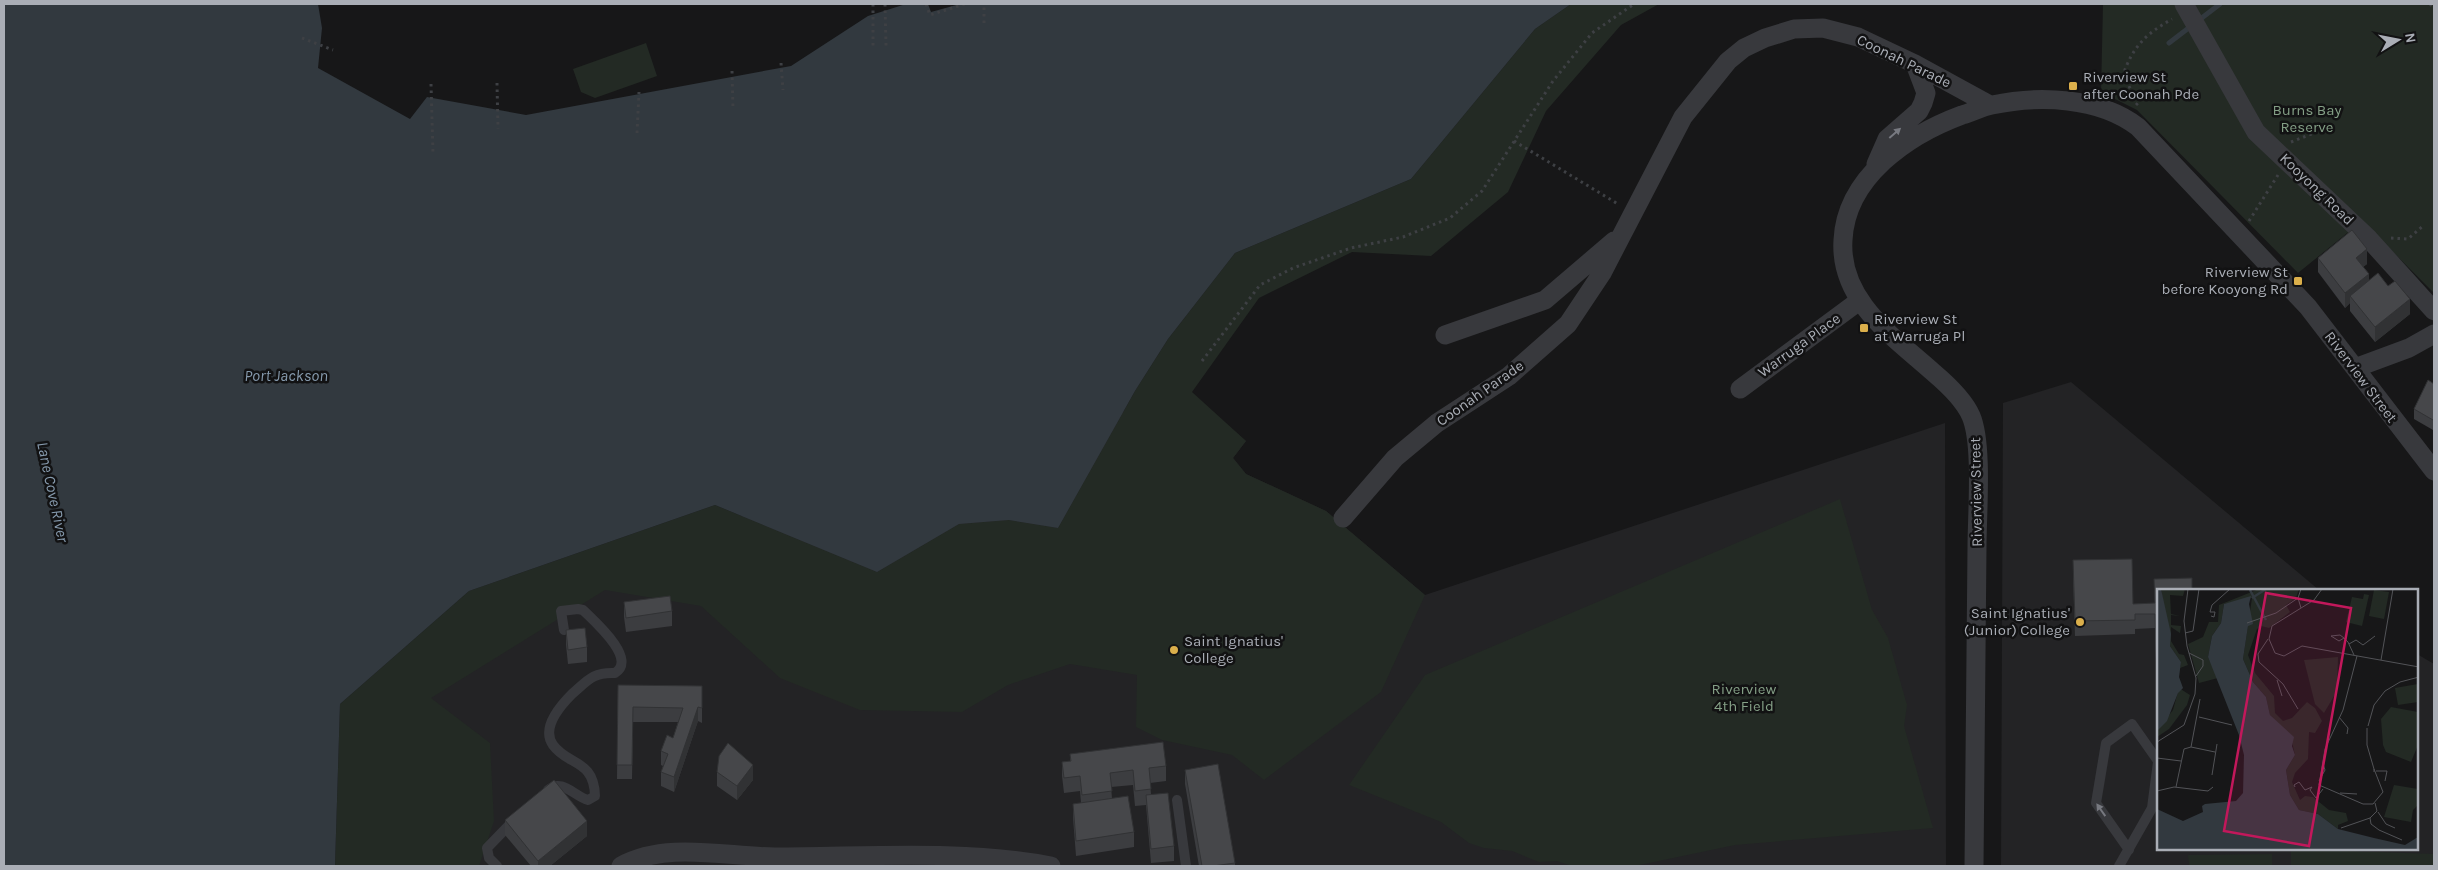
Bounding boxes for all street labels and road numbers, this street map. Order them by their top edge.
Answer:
street label: Coonah Parade [1854,30,1954,92]
street label: Kooyong Road [2276,149,2358,229]
street label: Warruga Place [1754,309,1844,381]
street label: Riverview Street [2321,328,2401,426]
street label: Coonah Parade [1433,356,1527,430]
street label: Riverview Street [1966,437,1986,547]

